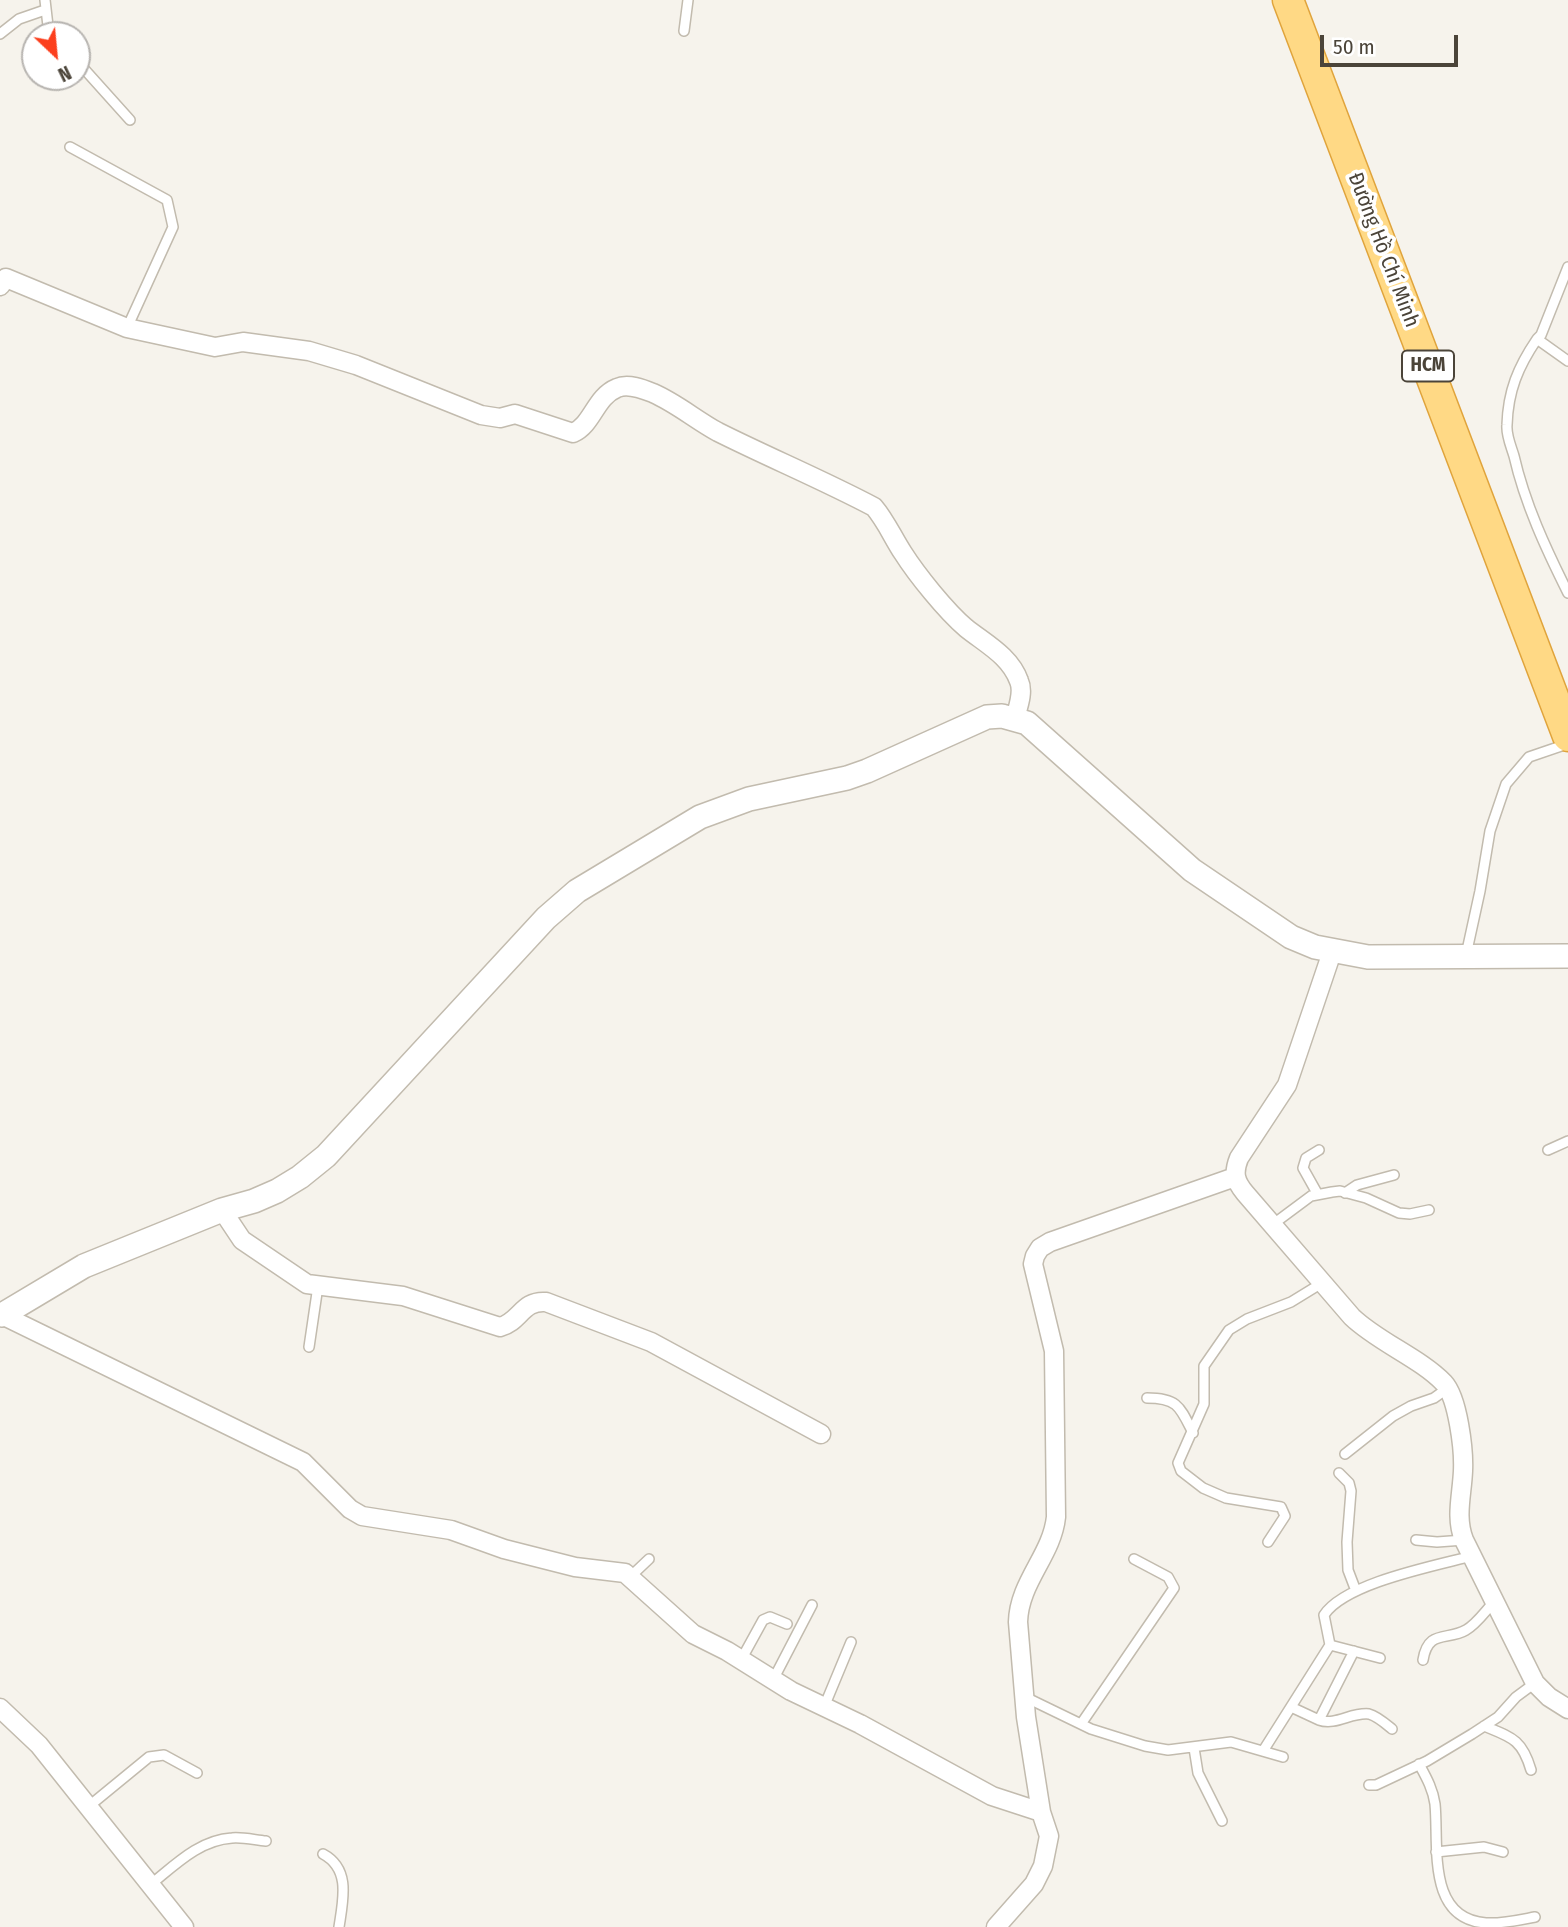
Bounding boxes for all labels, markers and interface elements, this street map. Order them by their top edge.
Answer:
north arrow [21,21,91,91]
scale bar [1323,21,1461,65]
text: 50 m [1333,34,1375,60]
text: N [54,61,75,86]
street label: Đường Hồ Chí Minh [1342,169,1424,331]
road number: HCM [1402,350,1454,382]

